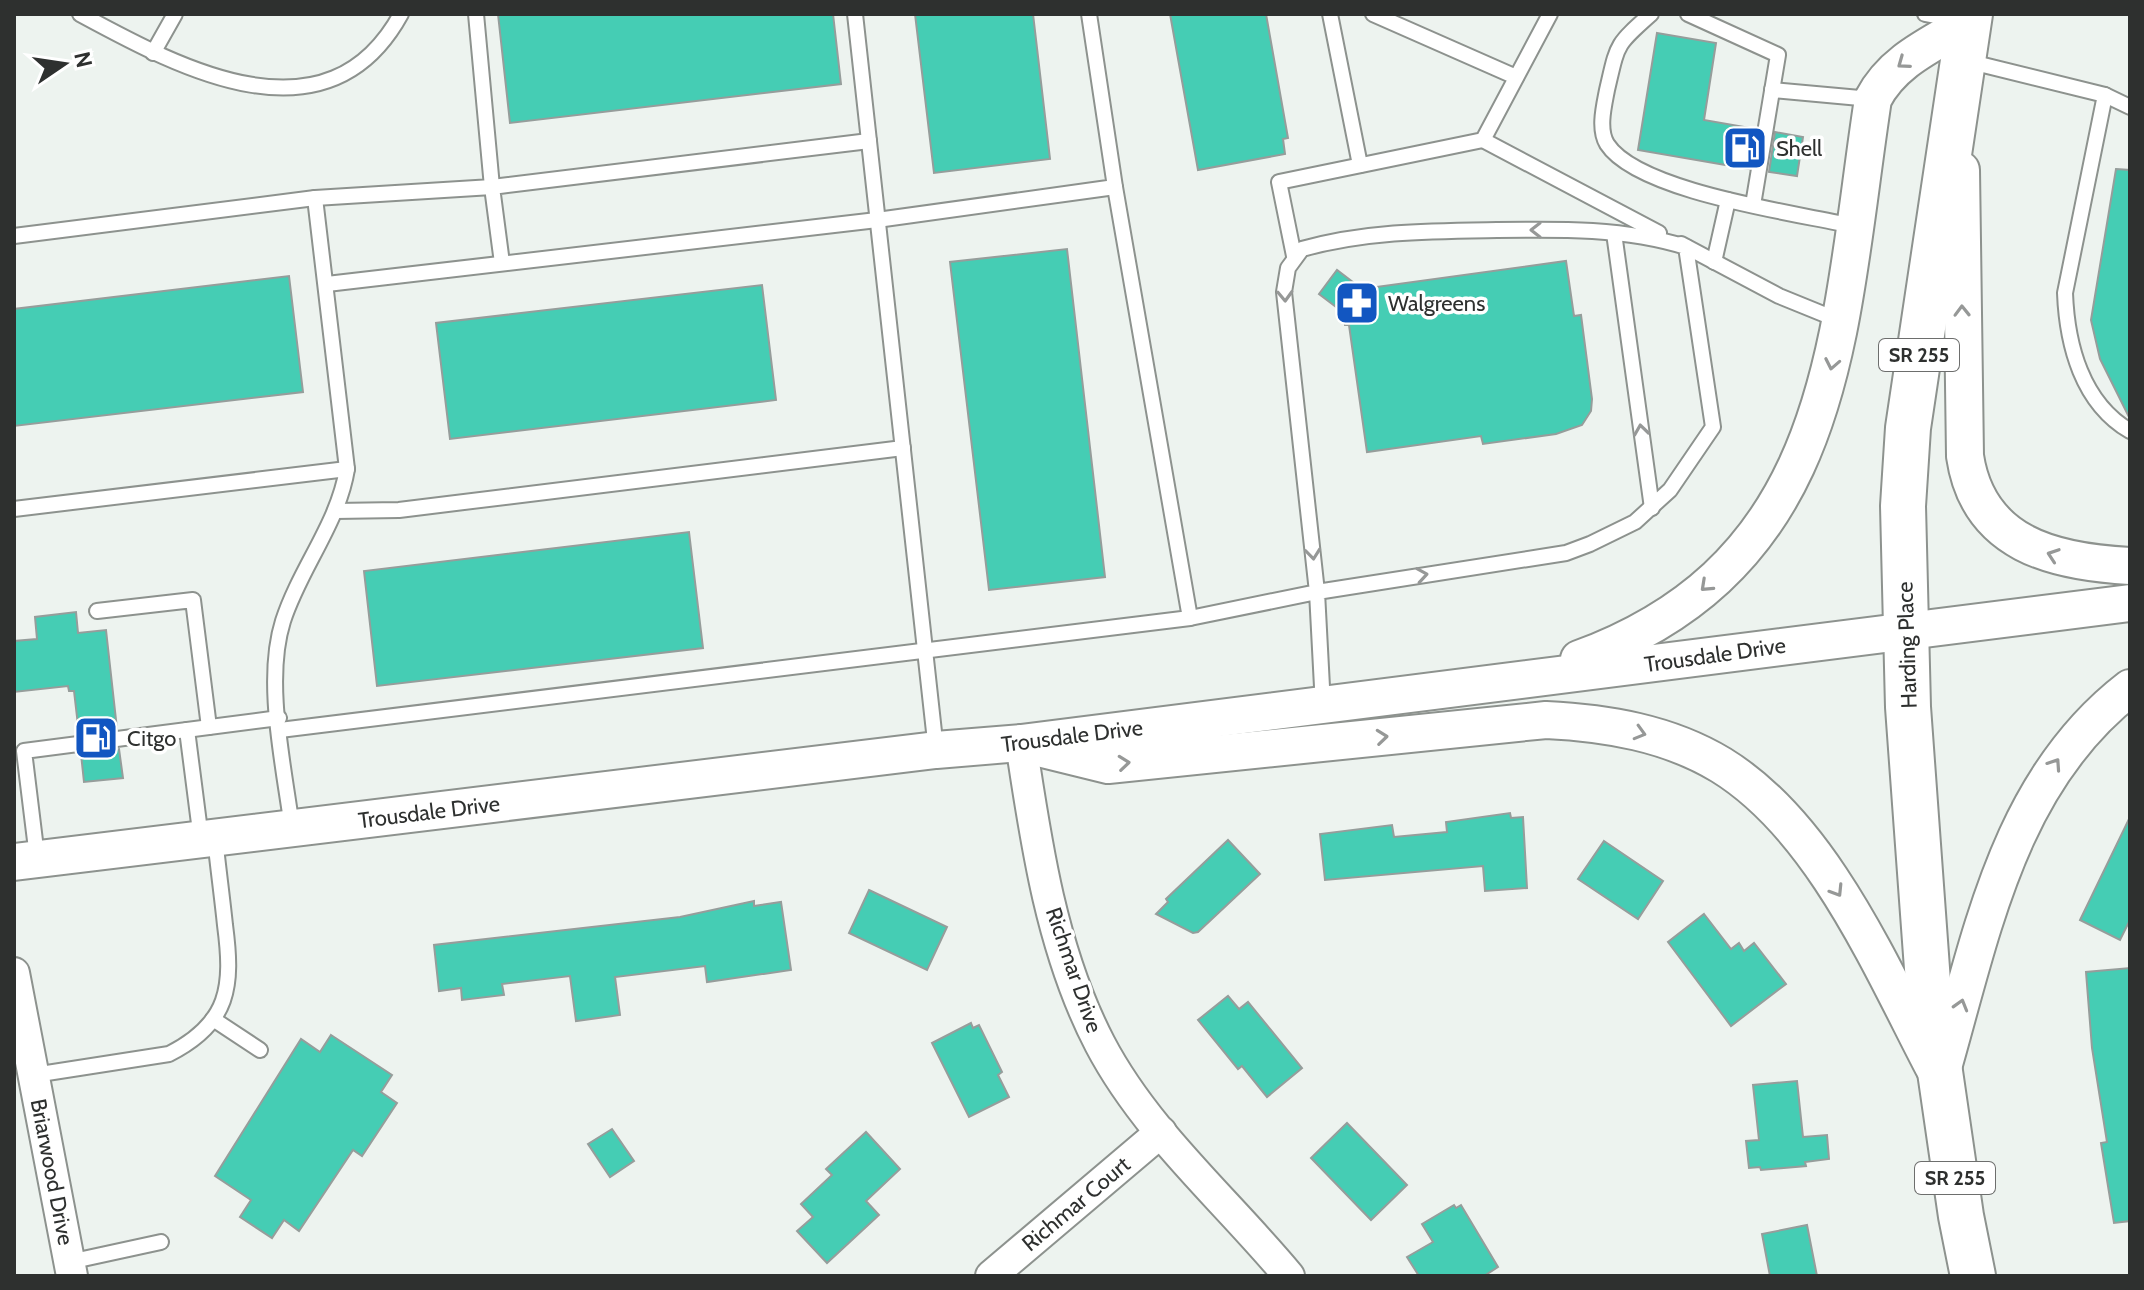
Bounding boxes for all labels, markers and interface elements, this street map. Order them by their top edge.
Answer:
north arrow [24,24,104,104]
text: N [68,49,98,70]
one-way arrow [1897,53,1912,68]
fuel station icon: Shell [1721,124,1769,172]
place label: Shell [1776,135,1823,162]
one-way arrow [1529,221,1542,239]
pharmacy icon: Walgreens [1333,279,1381,327]
one-way arrow [1277,290,1294,303]
place label: Walgreens [1388,290,1485,317]
one-way arrow [1953,304,1970,317]
road number: SR 255 [1879,339,1959,371]
one-way arrow [1824,357,1841,370]
one-way arrow [1633,423,1650,437]
one-way arrow [1304,548,1321,561]
one-way arrow [2047,548,2061,565]
one-way arrow [1415,568,1428,585]
one-way arrow [1701,577,1716,591]
street label: Harding Place [1891,581,1923,709]
street label: Trousdale Drive [1643,632,1787,678]
fuel station icon: Citgo [72,714,120,762]
street label: Trousdale Drive [1000,714,1144,758]
one-way arrow [1633,724,1647,740]
place label: Citgo [127,725,176,752]
one-way arrow [1376,728,1389,745]
one-way arrow [1118,755,1131,772]
one-way arrow [2045,759,2060,773]
street label: Trousdale Drive [357,790,501,834]
one-way arrow [1827,882,1842,897]
street label: Richmar Drive [1040,904,1108,1036]
one-way arrow [1952,999,1968,1013]
street label: Briarwood Drive [25,1096,79,1248]
street label: Richmar Court [1017,1151,1136,1257]
road number: SR 255 [1915,1162,1995,1194]

